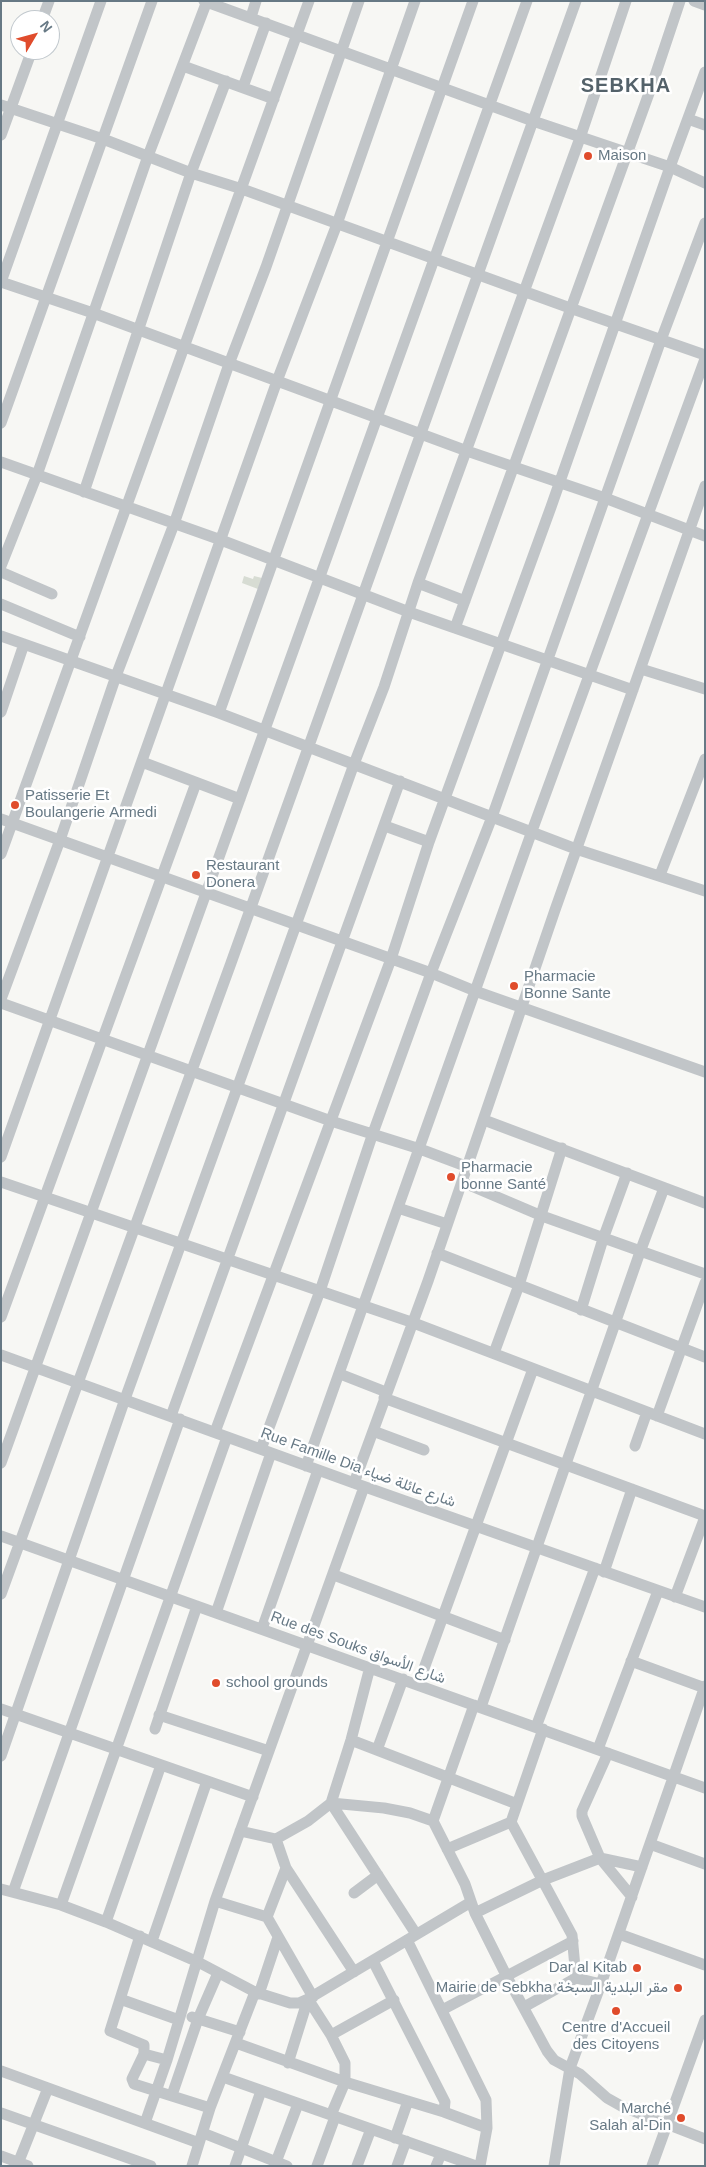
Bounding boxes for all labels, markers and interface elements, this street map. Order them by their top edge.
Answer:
north arrow [10,10,60,60]
text: N [37,18,56,35]
district label: SEBKHA [580,74,672,98]
place label: Maison [598,147,646,165]
marker: Maison [582,150,594,162]
place label: Patisserie Et Boulangerie Armedi [25,787,157,822]
marker: Patisserie Et Boulangerie Armedi [9,799,21,811]
place label: Restaurant Donera [206,857,279,892]
marker: Restaurant Donera [190,869,202,881]
place label: Pharmacie Bonne Sante [524,968,611,1003]
marker: Pharmacie Bonne Sante [508,980,520,992]
place label: Pharmacie bonne Santé [461,1159,546,1194]
marker: Pharmacie bonne Santé [445,1171,457,1183]
street label: Rue Famille Dia شارع عائلة ضياء [258,1424,458,1512]
street label: Rue des Souks شارع الأسواق [268,1608,448,1688]
place label: school grounds [226,1674,328,1692]
marker: school grounds [210,1677,222,1689]
place label: Dar al Kitab [549,1959,627,1977]
marker: Dar al Kitab [631,1962,643,1974]
place label: Mairie de Sebkha مقر البلدية السبخة [436,1979,668,1997]
marker: Mairie de Sebkha مقر البلدية السبخة [672,1982,684,1994]
marker: Centre d'Accueil des Citoyens [610,2005,622,2017]
place label: Centre d'Accueil des Citoyens [562,2019,670,2054]
place label: Marché Salah al-Din [589,2100,671,2135]
marker: Marché Salah al-Din [675,2112,687,2124]

